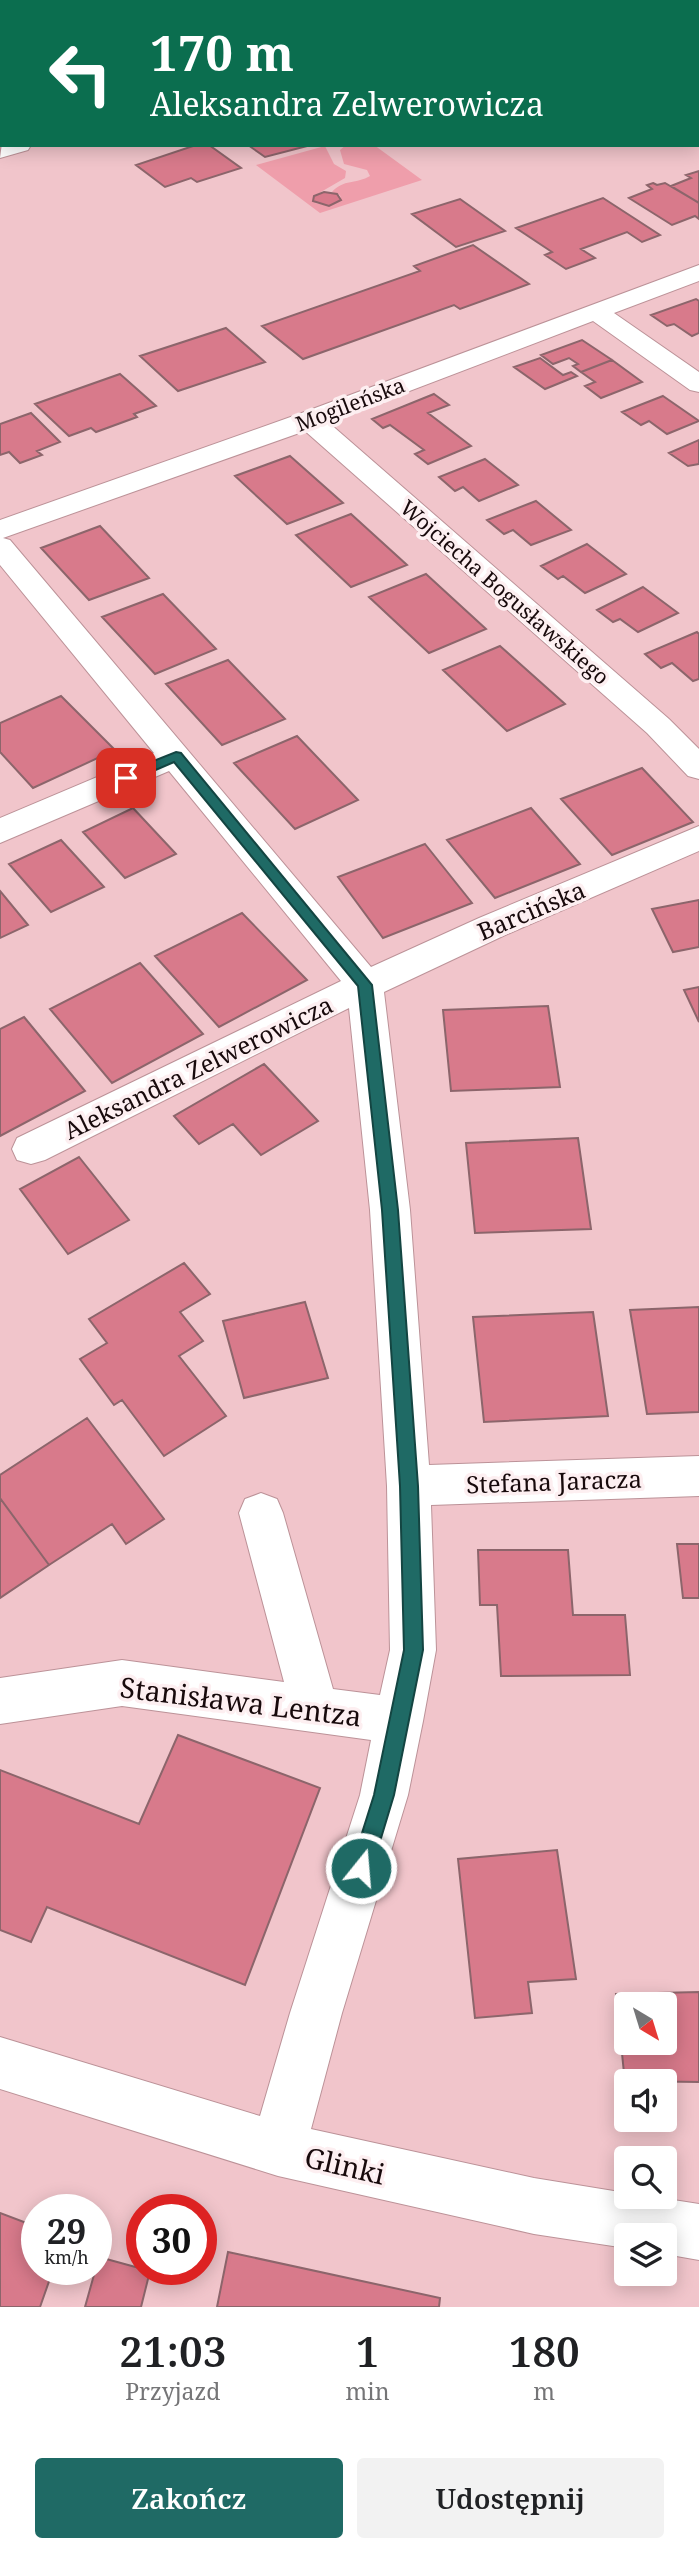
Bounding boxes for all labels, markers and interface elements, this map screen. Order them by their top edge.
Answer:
text: 170 m [150,19,294,85]
icon: left [35,28,126,119]
text: Aleksandra Zelwerowicza [150,82,544,125]
street label: Mogileńska [291,370,409,438]
street label: Wojciecha Bogusławskiego [395,493,615,691]
pin [96,748,156,808]
icon: arrive [107,759,145,797]
street label: Barcińska [472,873,590,947]
street label: Aleksandra Zelwerowicza [58,987,338,1147]
street label: Stefana Jaracza [466,1461,642,1501]
street label: Stanisława Lentza [118,1667,364,1735]
position arrow [324,1831,398,1905]
north arrow [614,1992,677,2054]
map controls [614,1992,677,2286]
button: sound [614,2069,677,2132]
street label: Glinki [301,2137,389,2193]
button: search [614,2146,677,2209]
speed limit sign: 30 [126,2194,217,2285]
text: 29 [47,2207,86,2254]
button: layers [614,2223,677,2286]
text: km/h [44,2245,89,2269]
text: 21:03 [119,2322,226,2379]
text: 1 [356,2322,379,2379]
text: 180 [509,2322,580,2379]
text: Przyjazd [125,2375,220,2407]
text: min [346,2375,390,2407]
text: m [533,2375,555,2407]
button: Zakończ [35,2458,343,2538]
button: Udostępnij [357,2458,664,2538]

